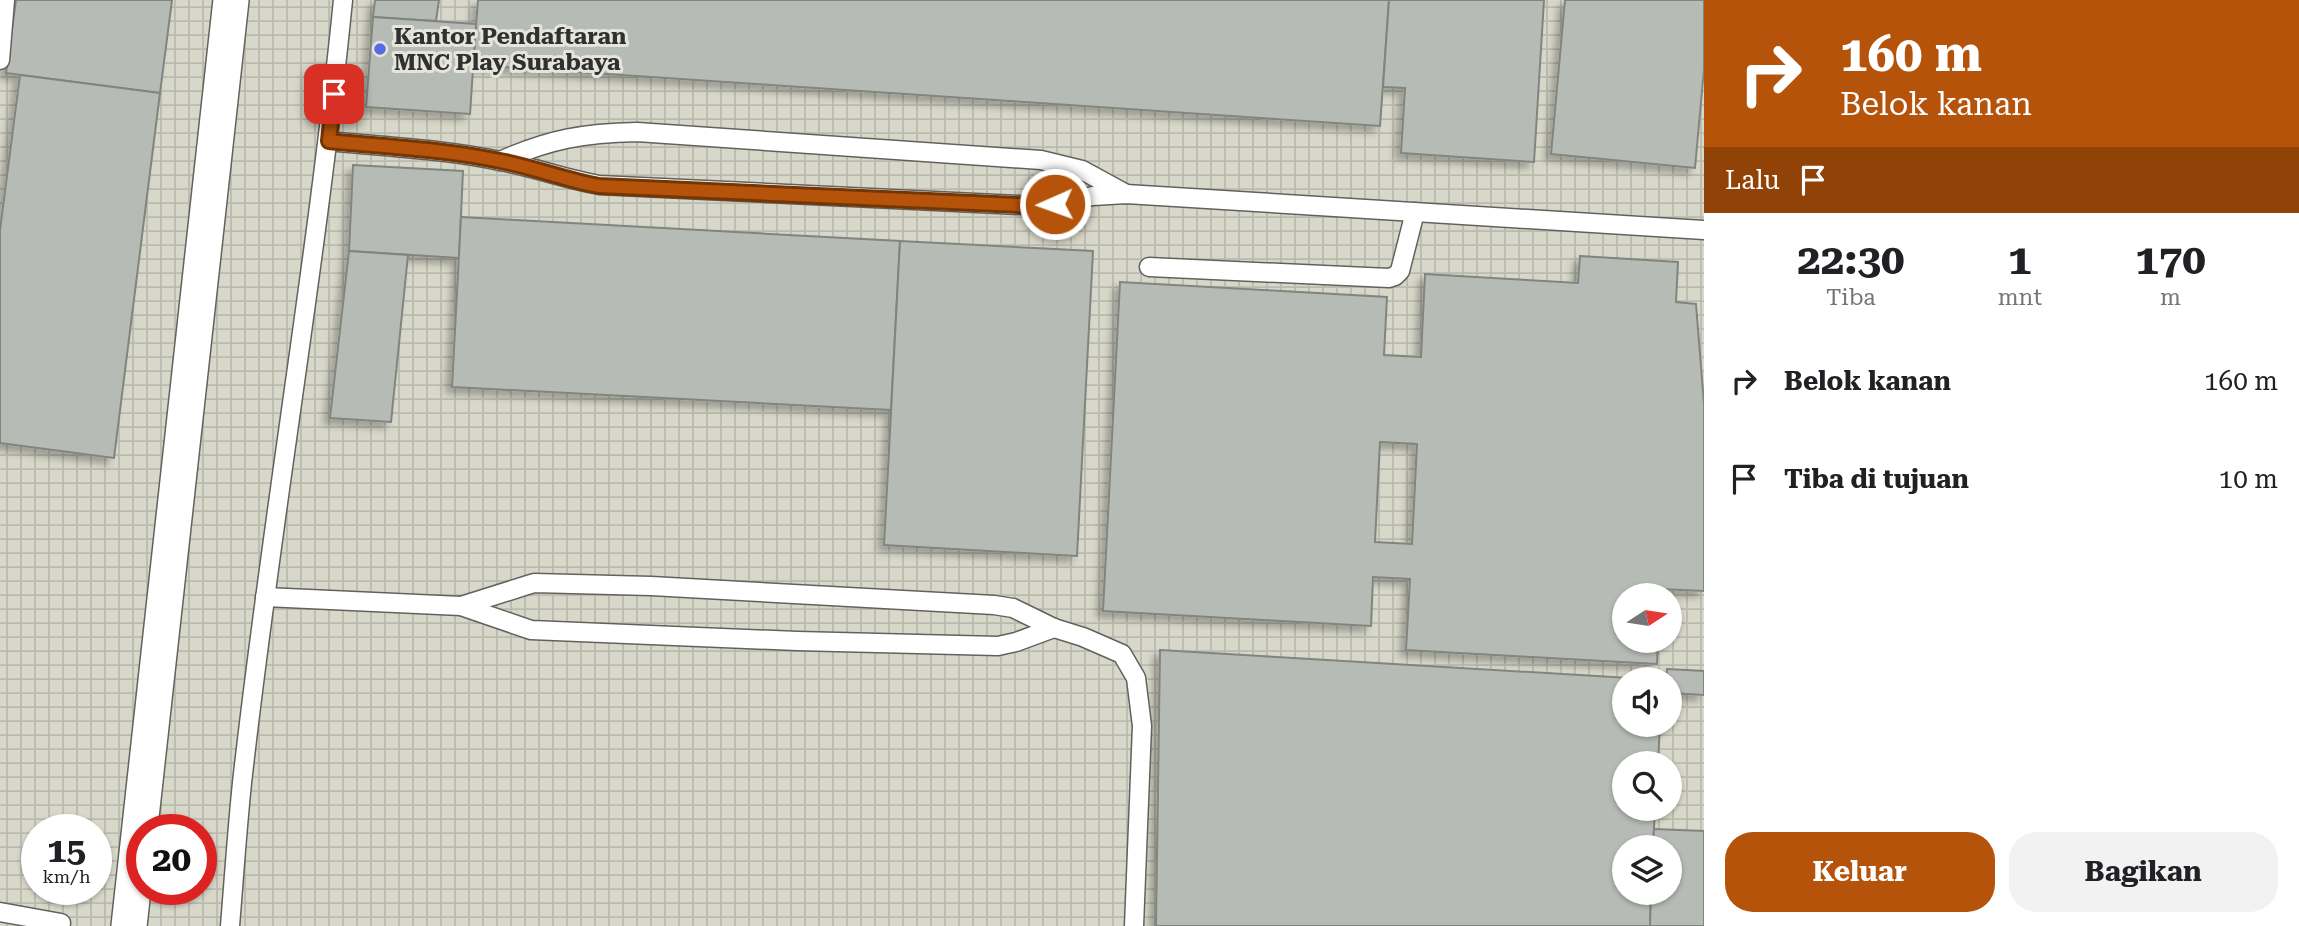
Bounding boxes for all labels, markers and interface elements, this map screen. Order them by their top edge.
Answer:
place label: Kantor Pendaftaran MNC Play Surabaya [394,23,627,76]
text: 160 m [1840,26,1982,83]
icon: right [1725,28,1816,119]
marker: Kantor Pendaftaran MNC Play Surabaya [372,41,388,57]
pin [304,64,364,124]
icon: arrive [315,75,353,113]
text: Belok kanan [1840,85,2032,123]
icon: arrive [1794,161,1832,199]
text: Lalu [1725,165,1780,195]
position arrow [1018,167,1092,241]
text: 22:30 [1797,235,1904,284]
text: 1 [2008,235,2032,284]
text: 170 [2135,235,2206,284]
text: Tiba [1826,284,1876,311]
text: mnt [1998,284,2042,311]
text: m [2160,284,2181,311]
icon: right [1725,362,1763,400]
text: Belok kanan [1784,366,1951,396]
text: 160 m [2204,366,2278,396]
icon: arrive [1725,460,1763,498]
text: Tiba di tujuan [1784,464,1969,494]
text: 10 m [2219,464,2278,494]
north arrow [1612,583,1682,653]
map controls [1612,583,1682,905]
button: sound [1612,667,1682,737]
button: search [1612,751,1682,821]
speed limit sign: 20 [126,814,217,905]
text: 15 [47,830,86,871]
button: Keluar [1725,832,1995,912]
button: Bagikan [2009,832,2278,912]
button: layers [1612,835,1682,905]
text: km/h [42,866,91,887]

